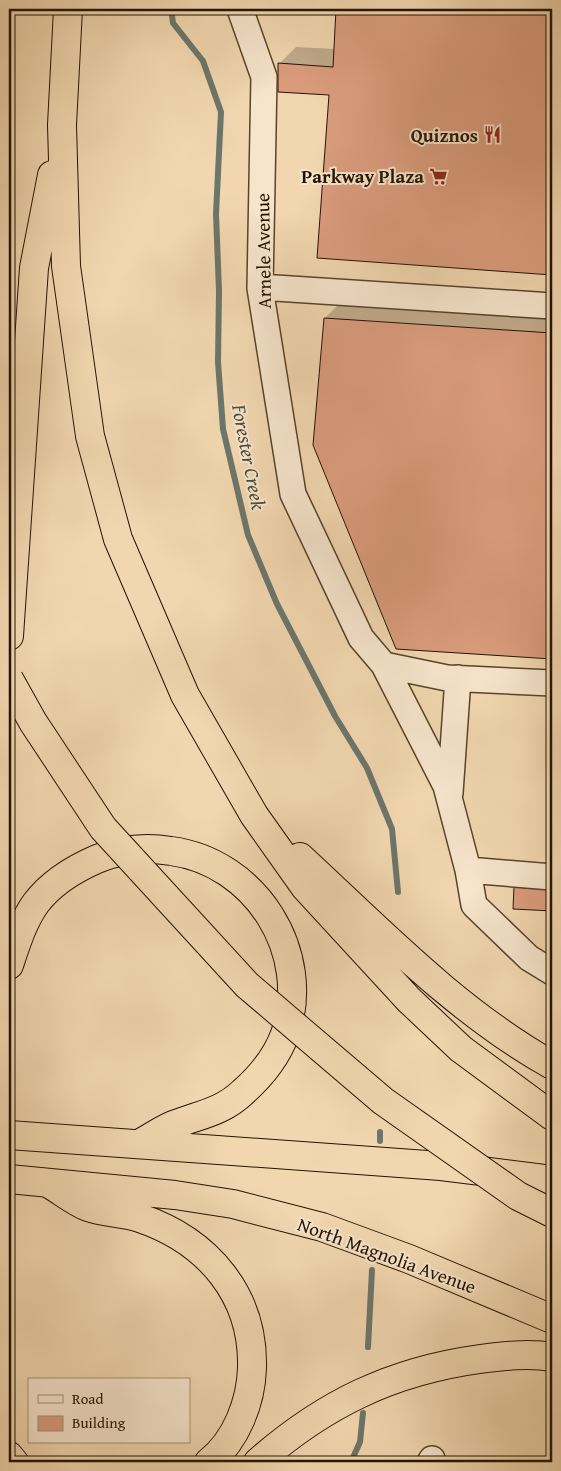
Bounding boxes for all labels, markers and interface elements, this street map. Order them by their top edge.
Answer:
place label: Quiznos [411,121,478,149]
restaurant icon: Quiznos [482,125,502,145]
place label: Parkway Plaza [301,162,424,190]
supermarket icon: Parkway Plaza [428,166,448,186]
street label: Arnele Avenue [248,193,278,309]
water label: Forester Creek [225,401,274,513]
street label: North Magnolia Avenue [294,1210,480,1300]
legend [28,1378,190,1444]
text: Road [72,1388,103,1409]
text: Building [72,1412,126,1433]

